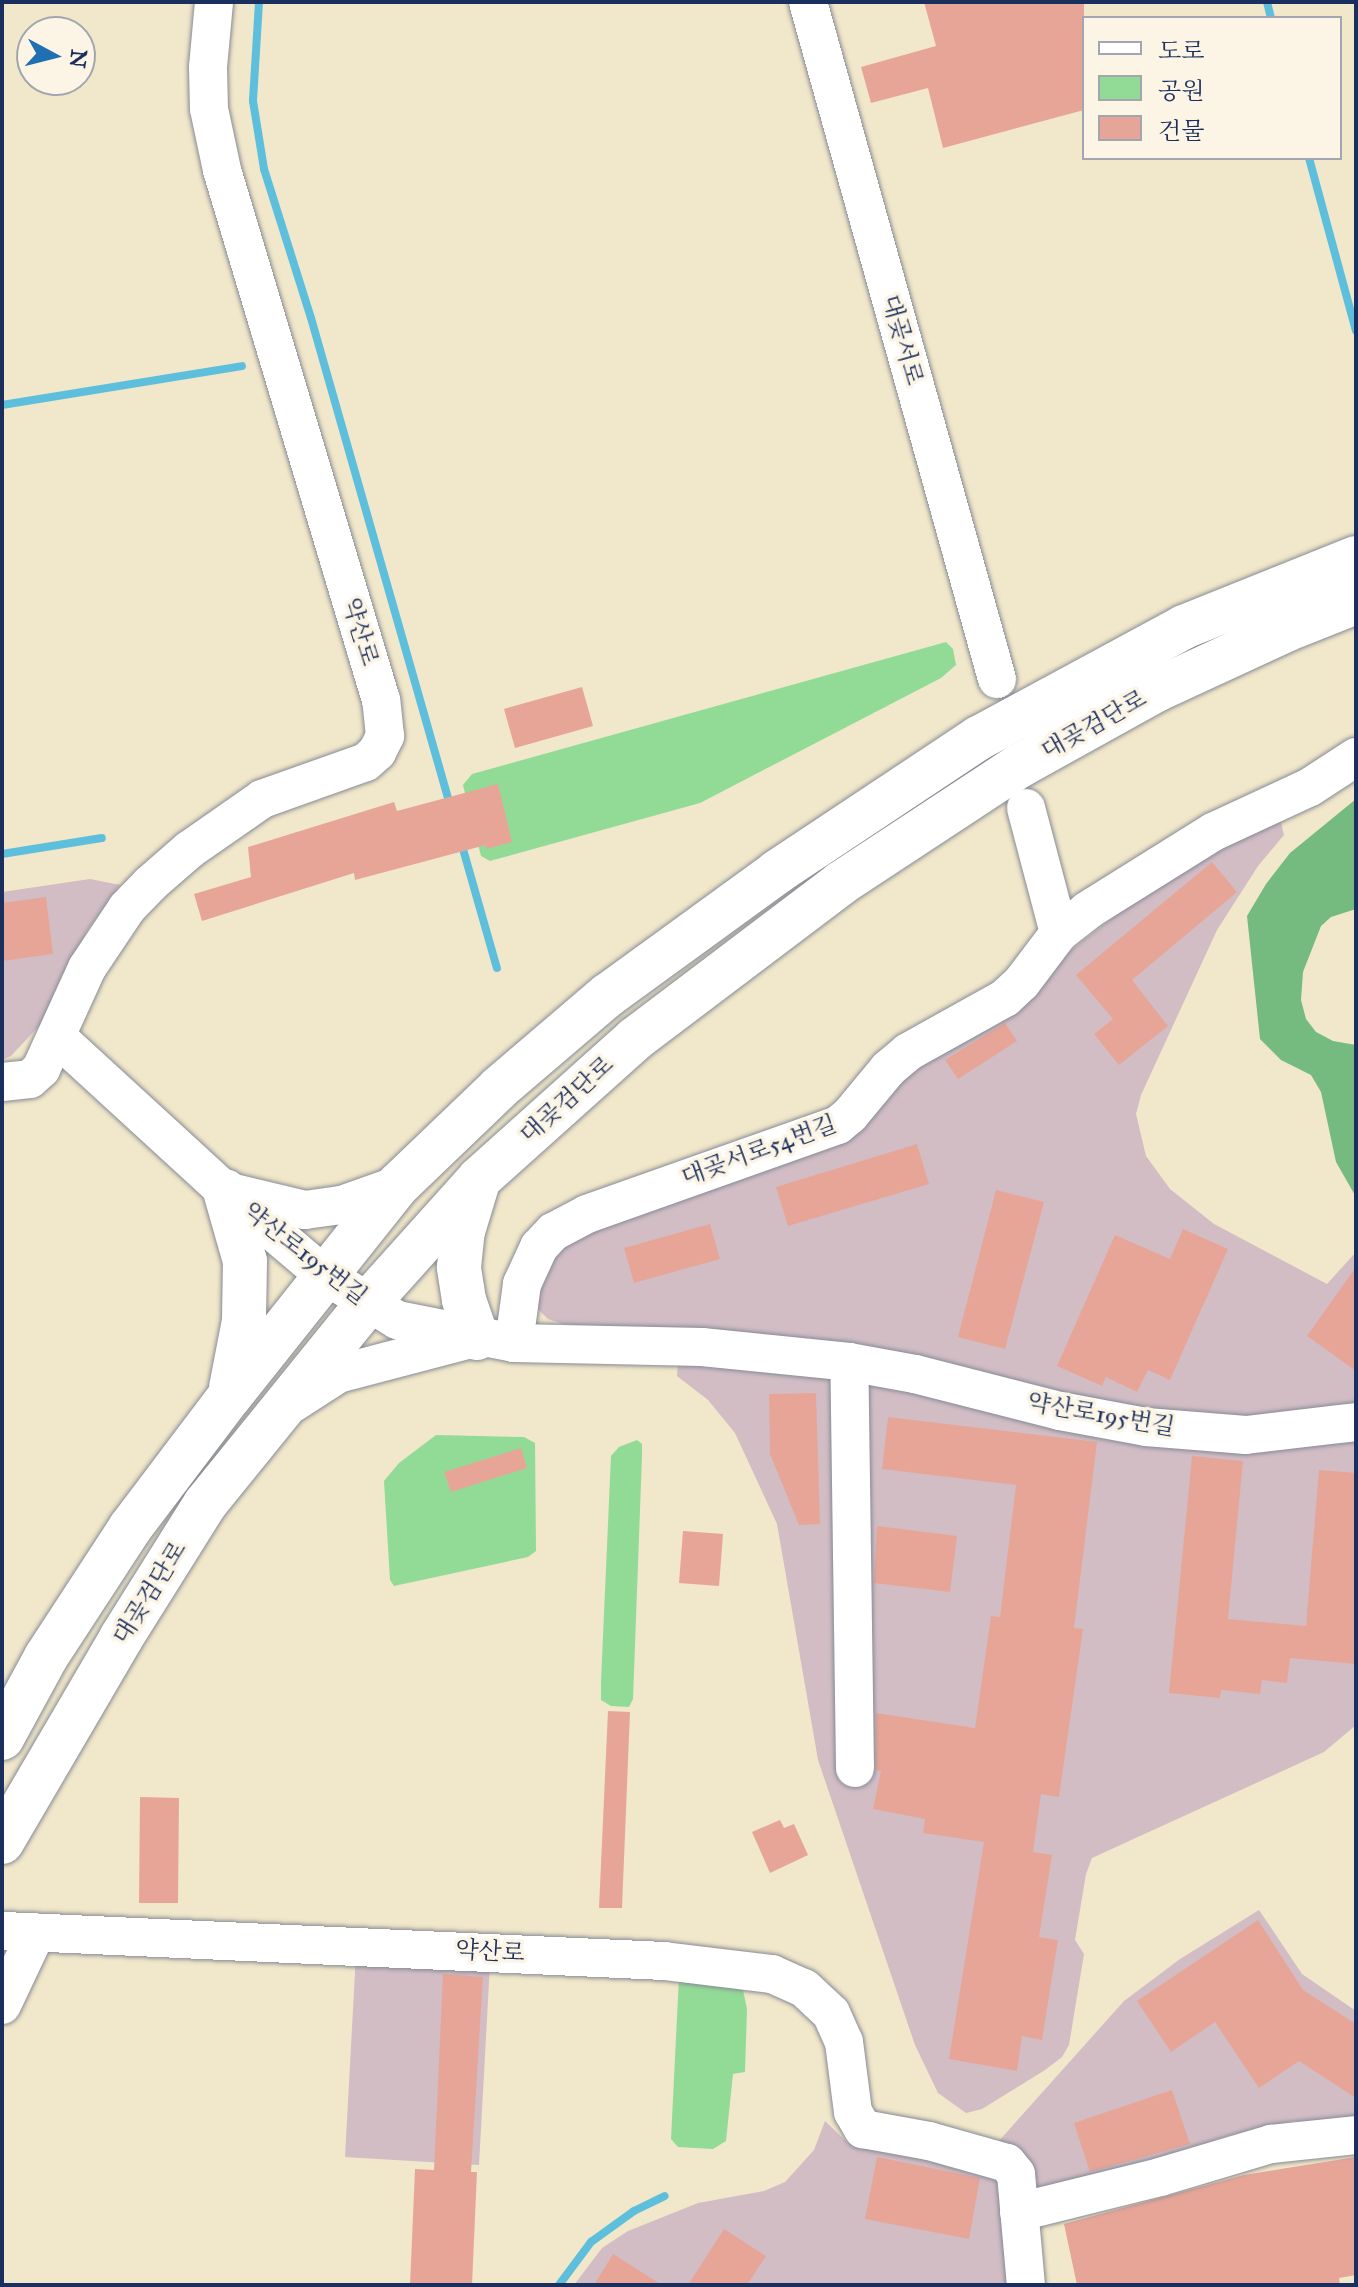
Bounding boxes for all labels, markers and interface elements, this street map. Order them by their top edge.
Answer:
north arrow [16,16,96,96]
legend [1082,16,1342,160]
text: 도로 [1158,36,1204,66]
text: N [64,48,93,70]
text: 공원 [1158,76,1204,106]
text: 건물 [1158,116,1204,146]
street label: 대곶서로 [875,291,929,389]
street label: 약산로 [336,595,384,669]
street label: 대곶검단로 [1036,684,1152,766]
street label: 대곶검단로 [514,1051,620,1149]
street label: 대곶서로54번길 [677,1110,841,1192]
street label: 약산로195번길 [237,1197,373,1311]
street label: 약산로195번길 [1025,1388,1177,1442]
street label: 대곶검단로 [107,1536,193,1650]
street label: 약산로 [455,1936,525,1968]

